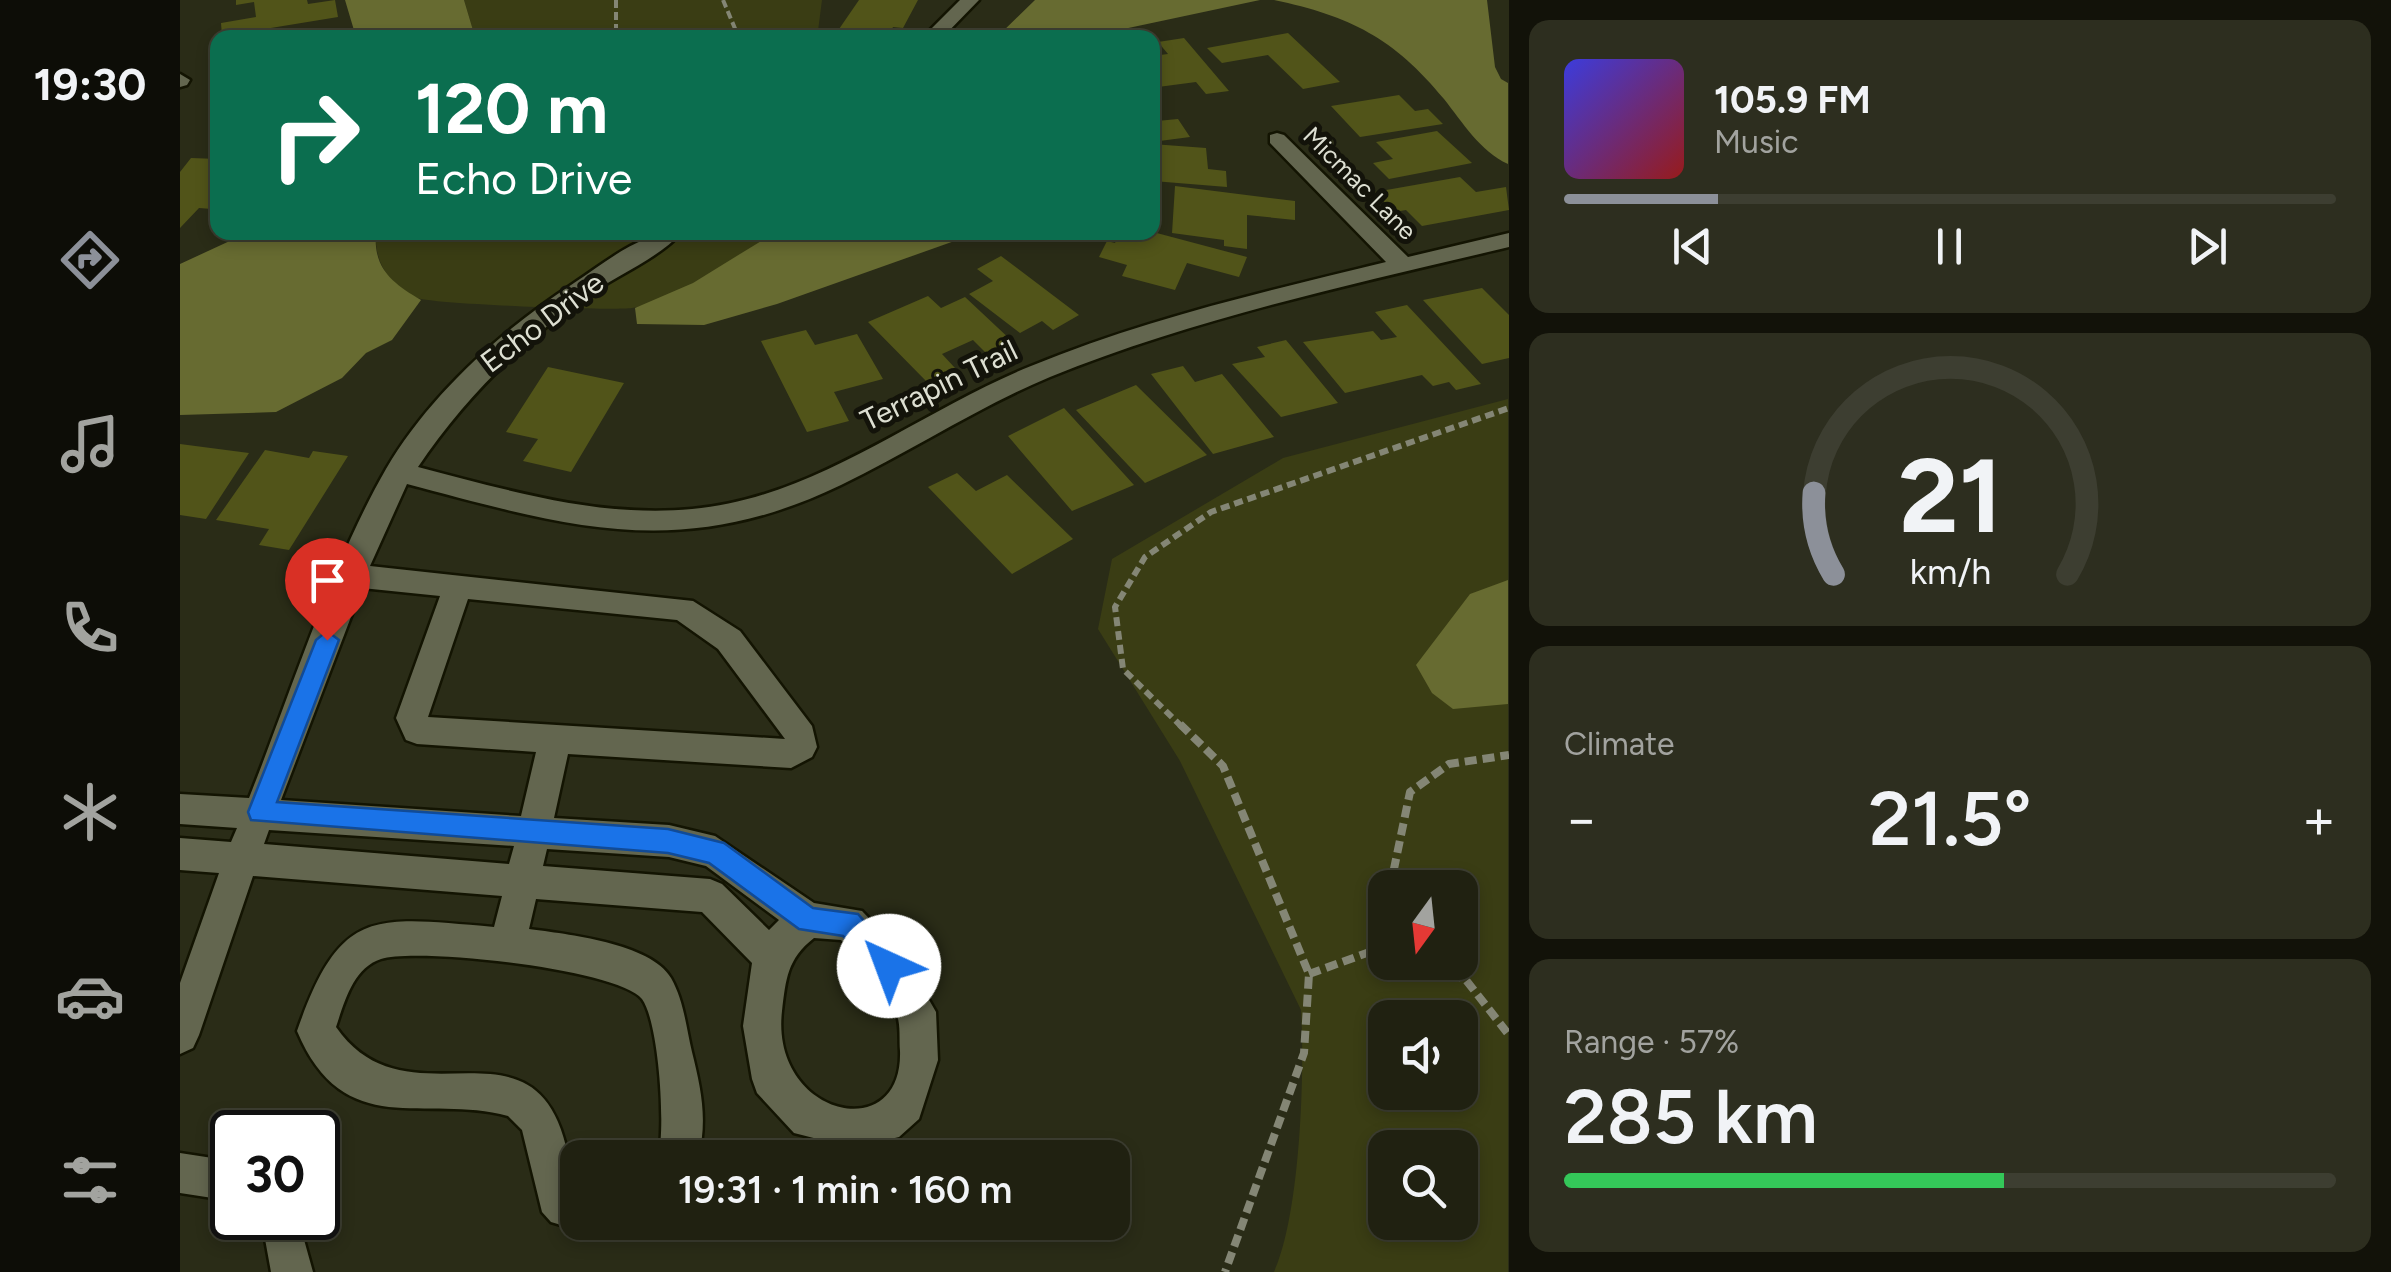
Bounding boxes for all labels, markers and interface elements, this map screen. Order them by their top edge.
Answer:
text: 19:30 [34,57,146,111]
text: 120 m [415,66,608,151]
icon: right [250,70,380,200]
text: 105.9 FM [1714,77,1871,123]
street label: Micmac Lane [1297,120,1423,246]
text: Music [1714,123,1799,161]
text: Echo Drive [415,151,632,205]
icon: previous [1665,219,1720,274]
icon: pause [1922,219,1977,274]
icon: next [2180,219,2235,274]
icon: directions [55,225,125,295]
street label: Echo Drive [473,264,611,380]
street label: Terrapin Trail [855,331,1023,439]
icon: music [55,409,125,479]
text: 21 [1898,433,2002,558]
pin [285,538,370,641]
text: km/h [1909,550,1991,593]
icon: arrive [300,553,355,608]
icon: phone [55,593,125,663]
text: Climate [1564,725,1675,763]
text: 21.5° [1868,774,2032,864]
icon: climate [55,777,125,847]
text: − [1564,786,1598,852]
text: + [2302,786,2336,852]
north arrow [1368,870,1478,980]
map controls [1368,870,1478,1240]
position arrow [837,914,941,1018]
icon: car [55,961,125,1031]
button: sound [1368,1000,1478,1110]
text: Range · 57% [1564,1023,1739,1061]
text: 285 km [1564,1072,1818,1162]
speed limit sign: 30 [210,1110,340,1240]
button: search [1368,1130,1478,1240]
icon: filters [55,1145,125,1215]
text: 19:31 · 1 min · 160 m [678,1167,1012,1213]

